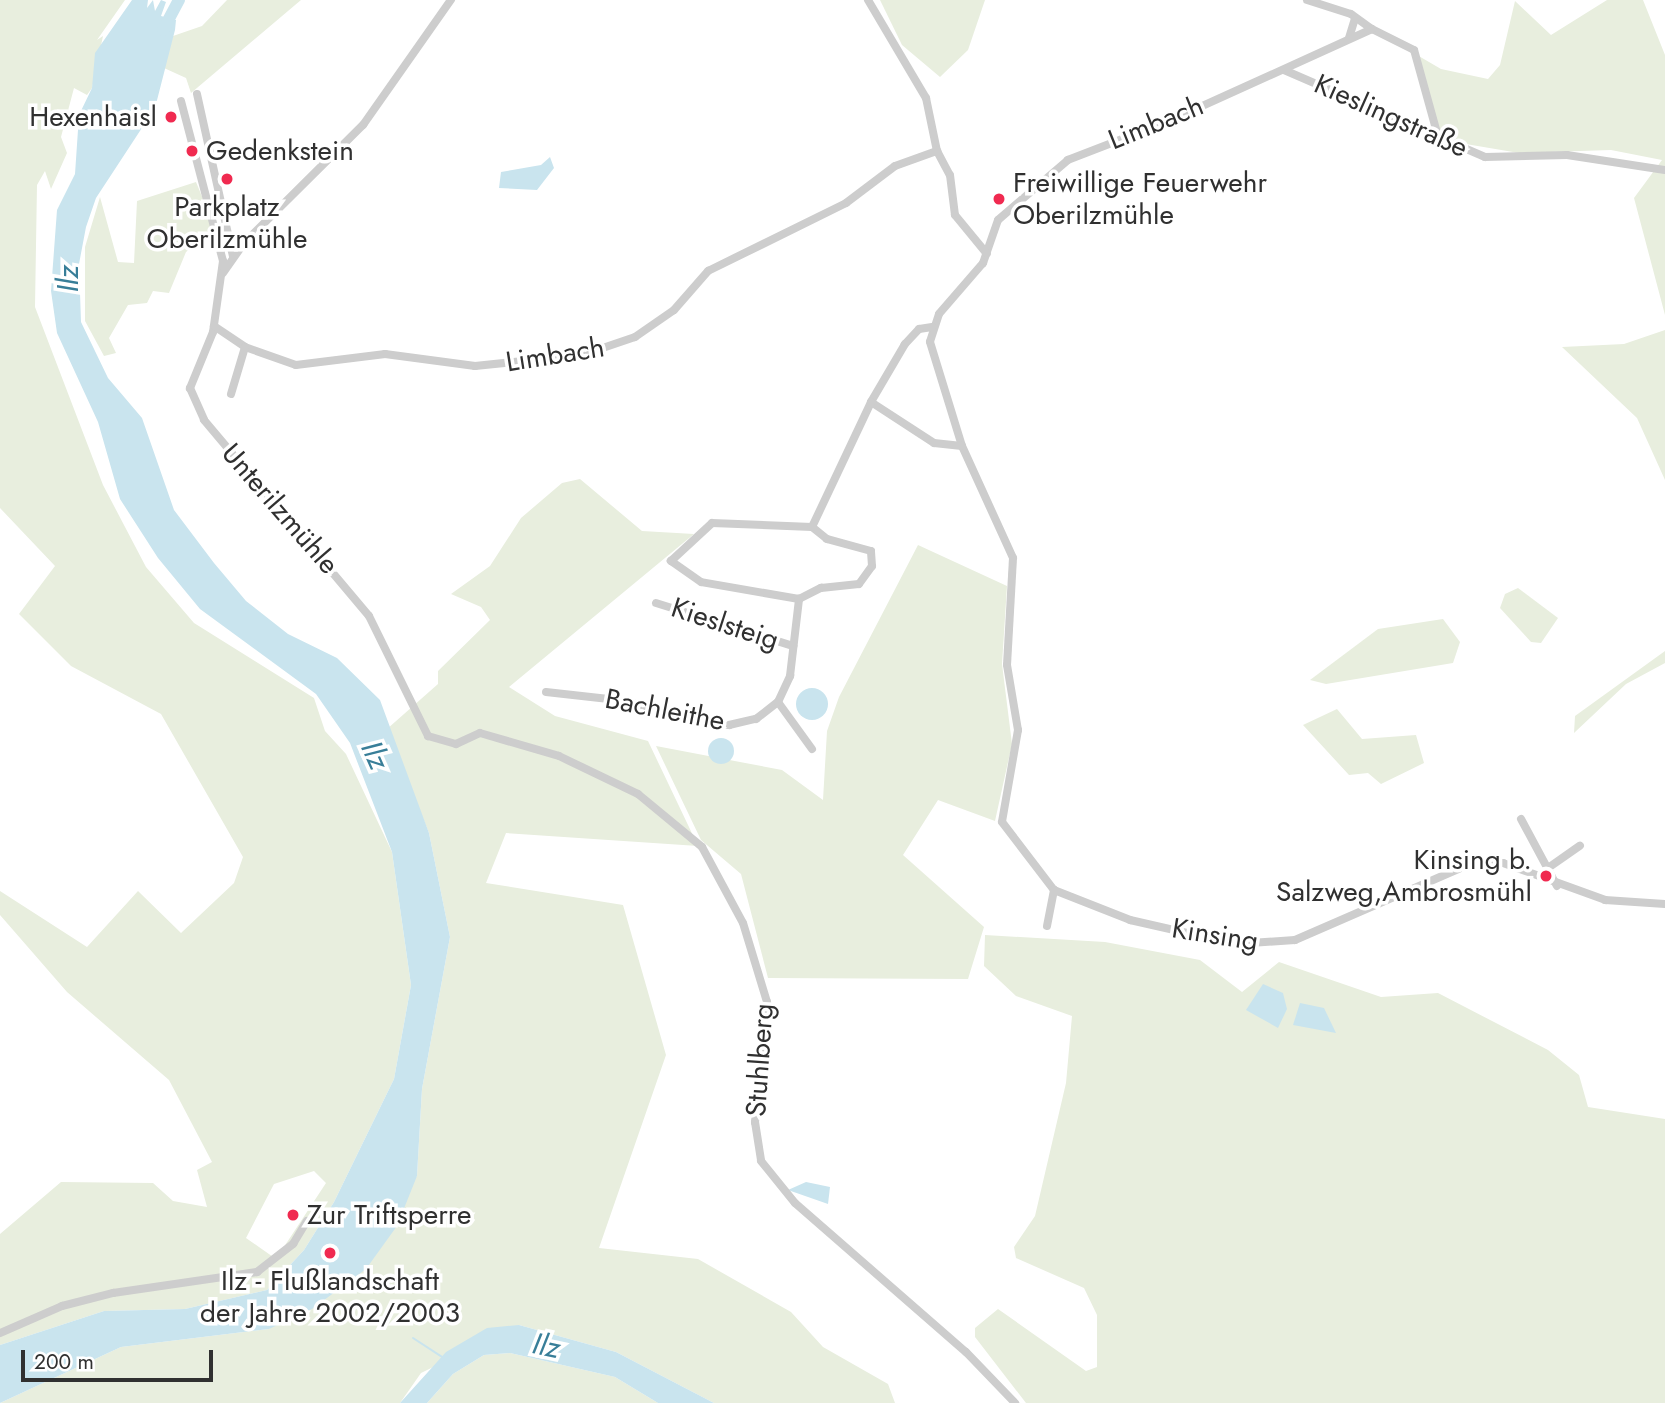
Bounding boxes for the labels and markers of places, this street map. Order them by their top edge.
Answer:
place label: Hexenhaisl [29,100,157,134]
marker: Hexenhaisl [163,109,179,125]
place label: Gedenkstein [206,134,354,168]
marker: Gedenkstein [184,143,200,159]
place label: Freiwillige Feuerwehr Oberilzmühle [1013,166,1267,232]
marker: Parkplatz Oberilzmühle [219,171,235,187]
place label: Parkplatz Oberilzmühle [147,190,307,256]
marker: Freiwillige Feuerwehr Oberilzmühle [991,191,1007,207]
place label: Kinsing b. Salzweg,Ambrosmühl [1276,843,1532,909]
marker: Kinsing b. Salzweg,Ambrosmühl [1538,868,1554,884]
place label: Zur Triftsperre [307,1198,471,1232]
marker: Zur Triftsperre [285,1207,301,1223]
marker: Ilz - Flußlandschaft der Jahre 2002/2003 [322,1245,338,1261]
place label: Ilz - Flußlandschaft der Jahre 2002/2003 [200,1264,460,1330]

